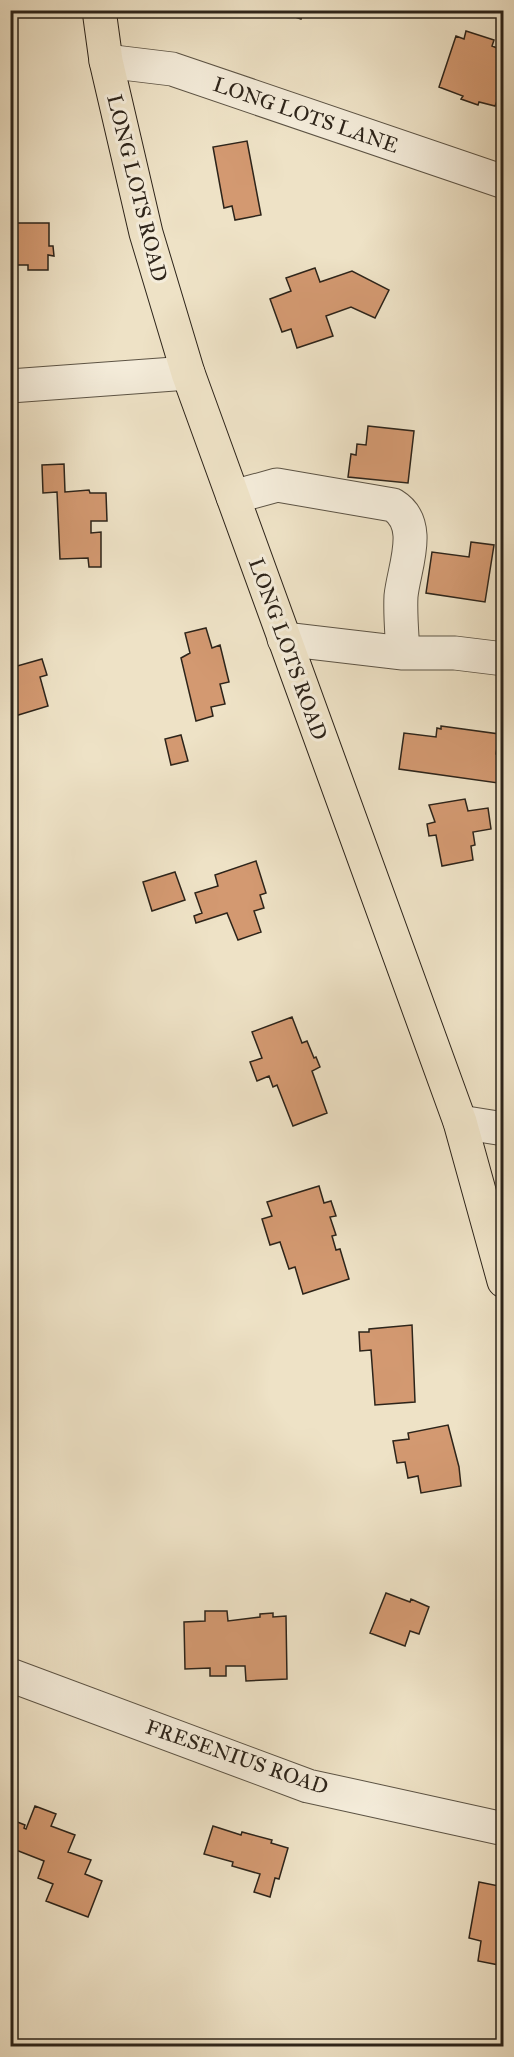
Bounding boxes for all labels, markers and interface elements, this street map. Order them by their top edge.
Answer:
street label: LONG LOTS LANE [210,71,402,159]
street label: LONG LOTS ROAD [101,92,173,284]
street label: LONG LOTS ROAD [243,554,333,744]
street label: FRESENIUS ROAD [142,1714,332,1800]

